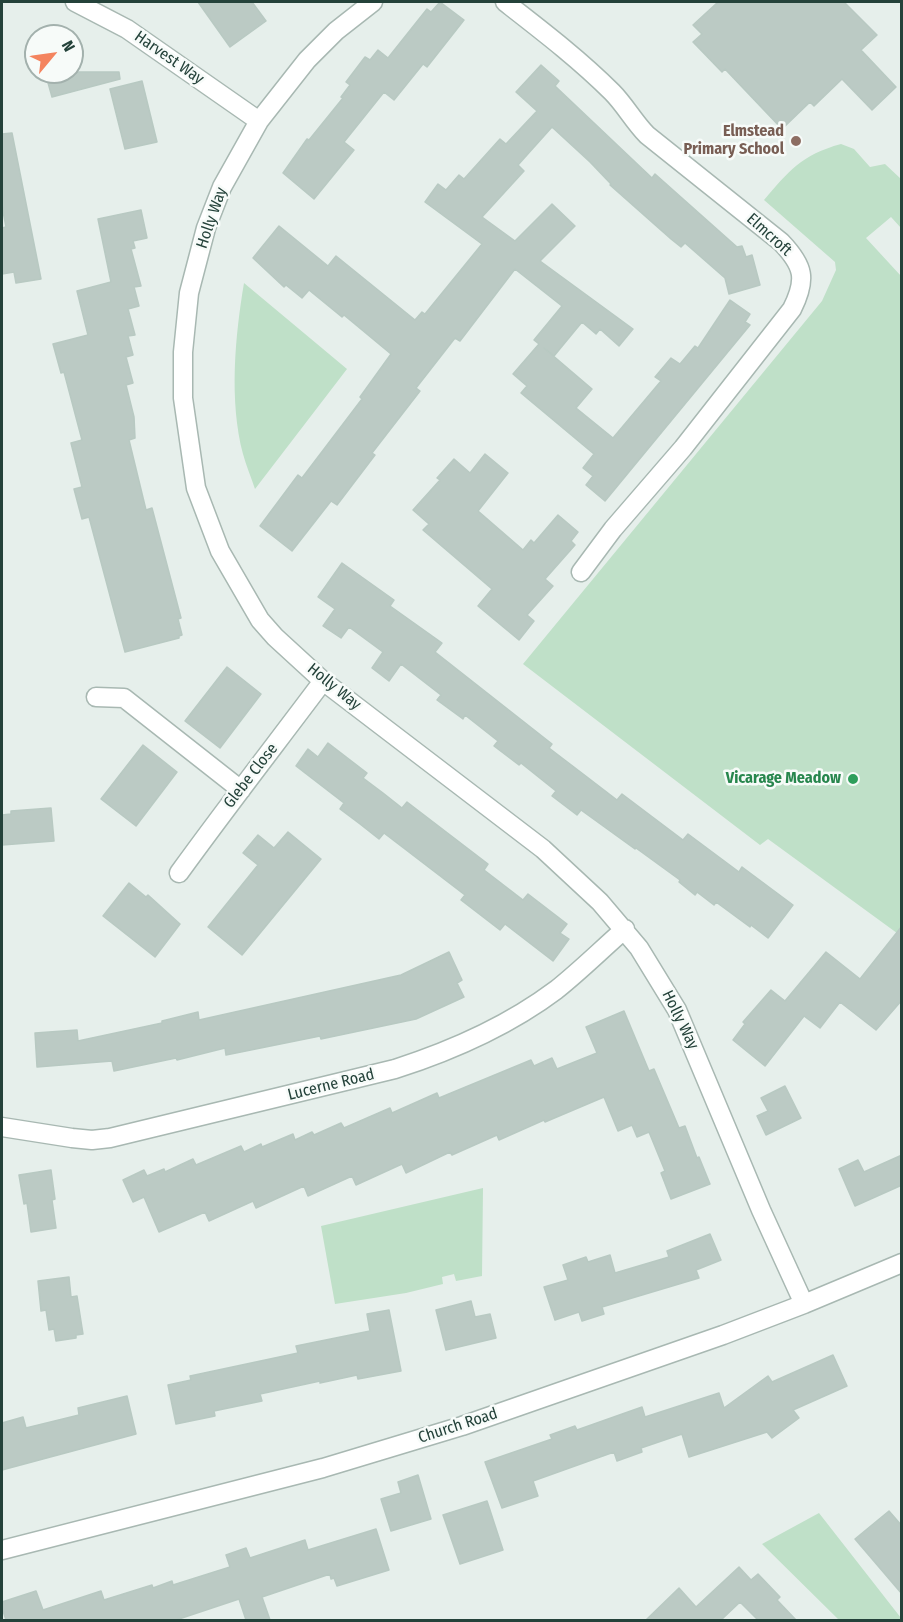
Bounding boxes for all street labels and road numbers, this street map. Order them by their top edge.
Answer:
street label: Harvest Way [131,27,207,89]
street label: Holly Way [193,185,231,251]
street label: Elmcroft [742,210,796,260]
street label: Holly Way [303,660,365,714]
street label: Glebe Close [220,740,282,812]
street label: Holly Way [657,987,703,1053]
street label: Lucerne Road [286,1065,376,1105]
street label: Church Road [416,1404,500,1448]

